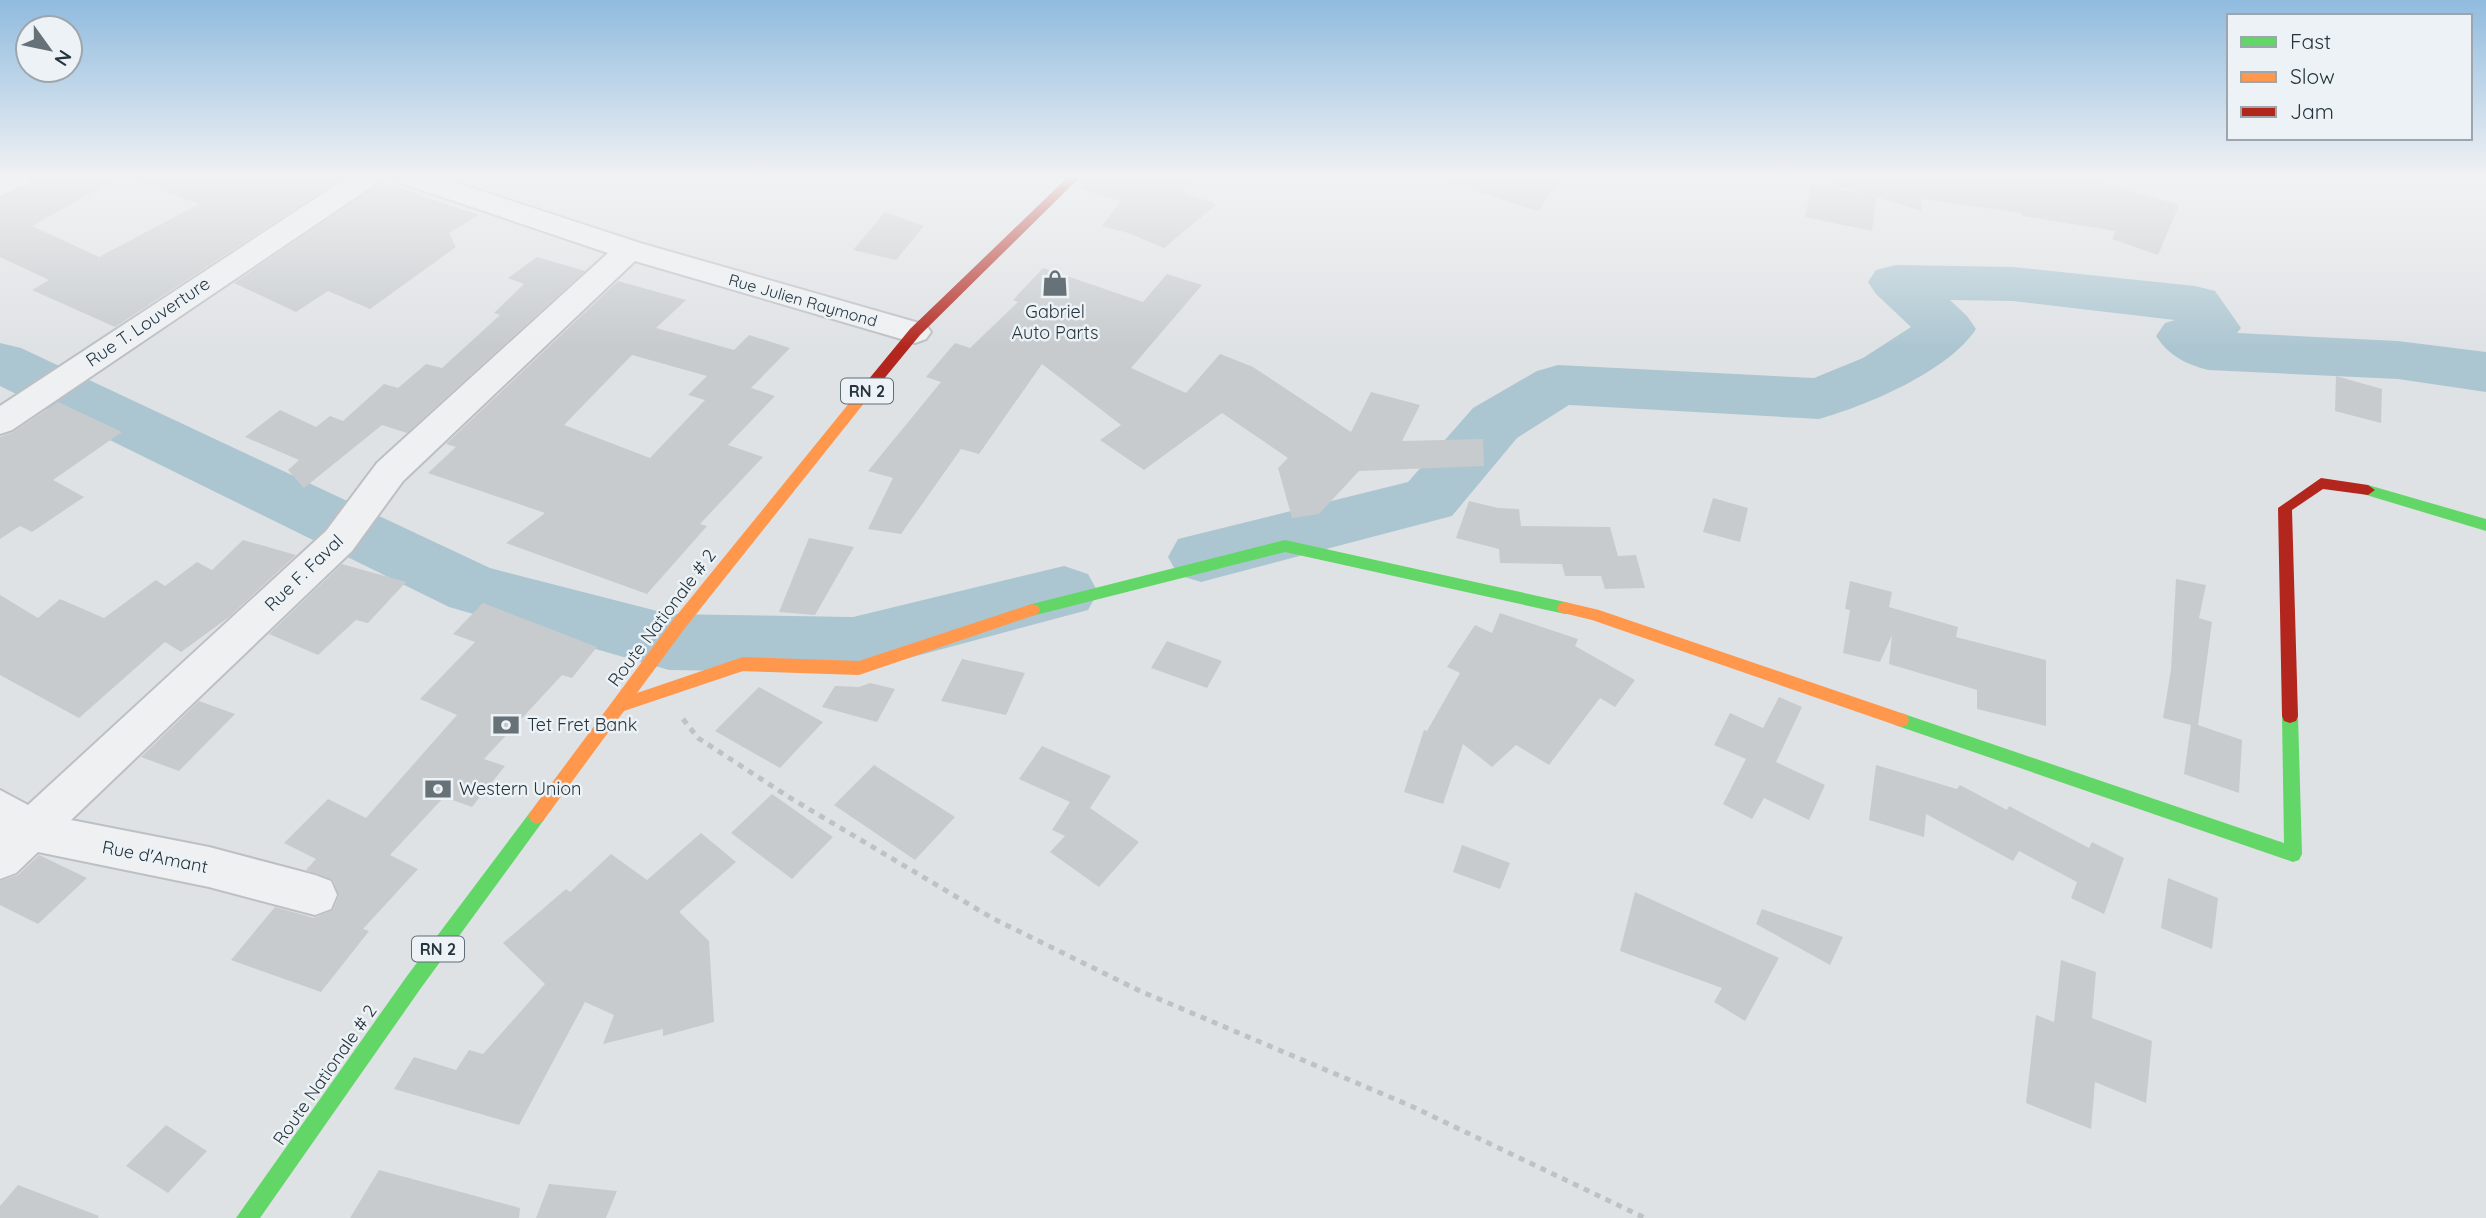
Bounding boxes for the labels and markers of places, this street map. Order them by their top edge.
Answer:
shop icon: Gabriel Auto Parts [1040,268,1070,298]
place label: Gabriel Auto Parts [1012,300,1098,344]
bank icon: Tet Fret Bank [491,710,521,740]
place label: Tet Fret Bank [527,713,637,736]
bank icon: Western Union [423,774,453,804]
place label: Western Union [459,777,582,800]

